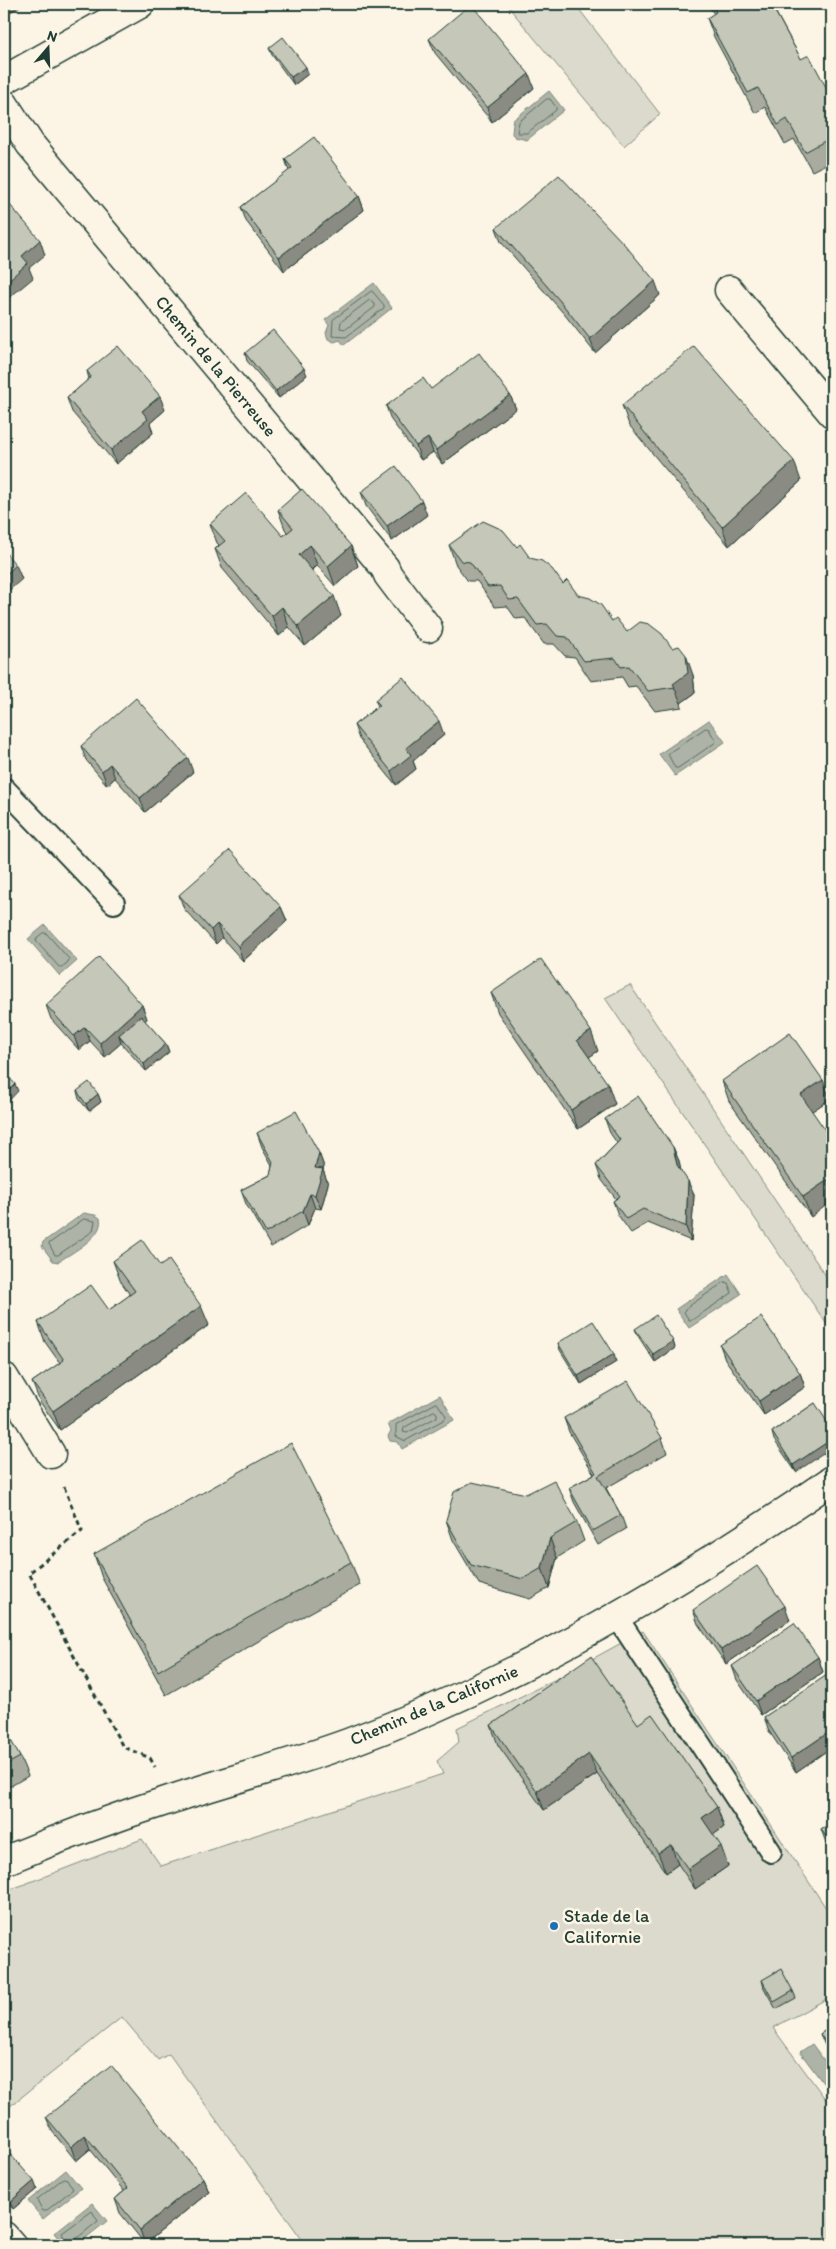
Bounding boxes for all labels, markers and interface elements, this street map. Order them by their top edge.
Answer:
north arrow [22,22,72,72]
text: N [45,27,59,46]
street label: Chemin de la Pierreuse [151,291,281,441]
street label: Chemin de la Californie [347,1660,521,1750]
place label: Stade de la Californie [564,1905,650,1948]
marker: Stade de la Californie [548,1920,560,1932]

